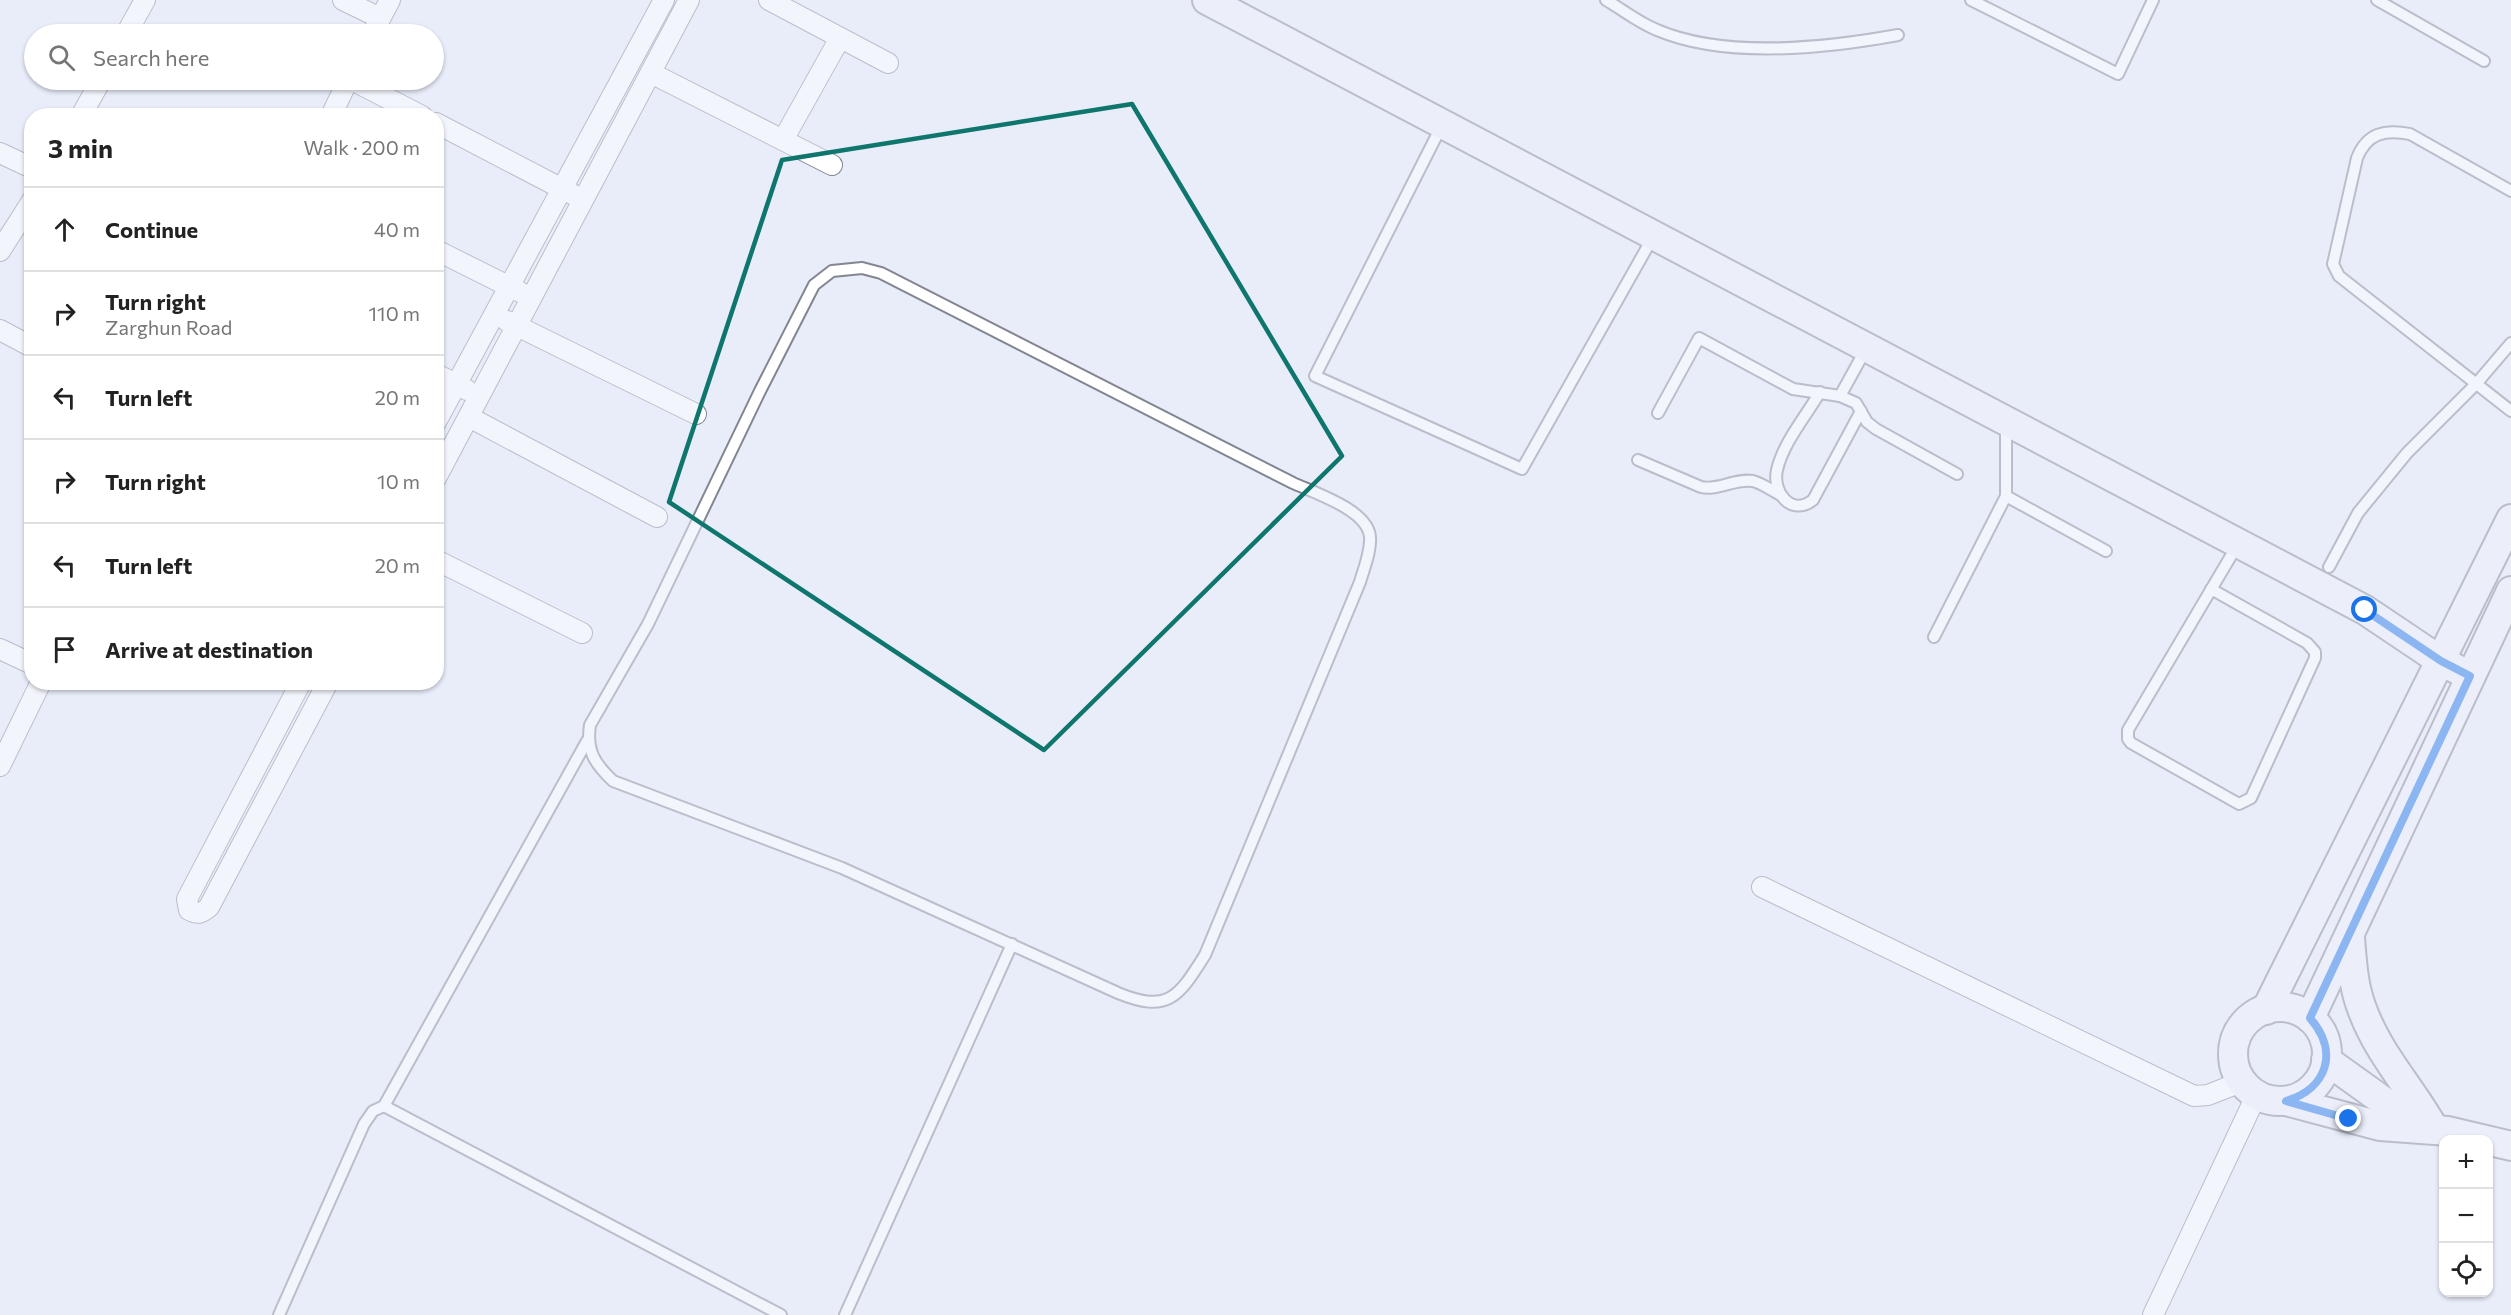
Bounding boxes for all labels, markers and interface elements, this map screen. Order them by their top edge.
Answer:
search box [24,24,444,90]
icon: search [45,41,78,74]
text: Search here [93,44,209,71]
text: 3 min [48,132,113,163]
text: Walk · 200 m [303,135,420,159]
icon: ahead [48,213,81,246]
text: Continue [105,216,198,243]
text: 40 m [374,217,420,241]
text: Turn right [105,288,206,315]
icon: right [48,297,81,330]
text: 110 m [369,301,420,325]
text: Zarghun Road [105,315,232,339]
icon: left [48,381,81,414]
text: Turn left [105,384,192,411]
text: 20 m [375,385,420,409]
icon: right [48,465,81,498]
text: Turn right [105,468,206,495]
text: 10 m [377,469,420,493]
icon: left [48,549,81,582]
text: Turn left [105,552,192,579]
text: 20 m [375,553,420,577]
route start [2351,596,2377,622]
icon: arrive [48,633,81,666]
text: Arrive at destination [105,636,313,663]
route end [2335,1105,2361,1131]
map controls [2439,1135,2493,1297]
button: + [2439,1135,2493,1189]
button: − [2439,1189,2493,1243]
button: locate [2439,1243,2493,1297]

